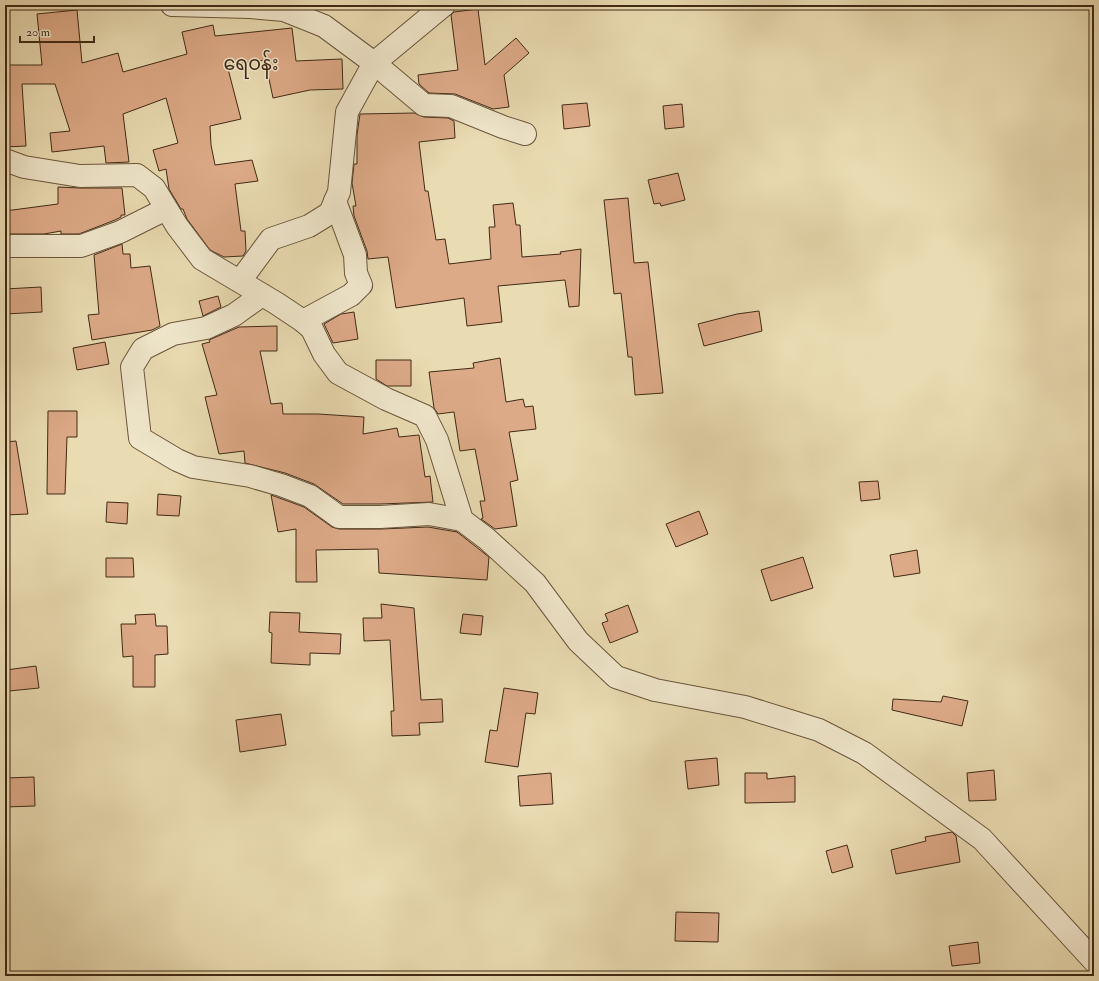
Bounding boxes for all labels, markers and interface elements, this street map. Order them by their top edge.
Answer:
scale bar [20,18,94,44]
text: 20 m [26,25,51,40]
district label: ရေဝန်း [223,49,279,79]

